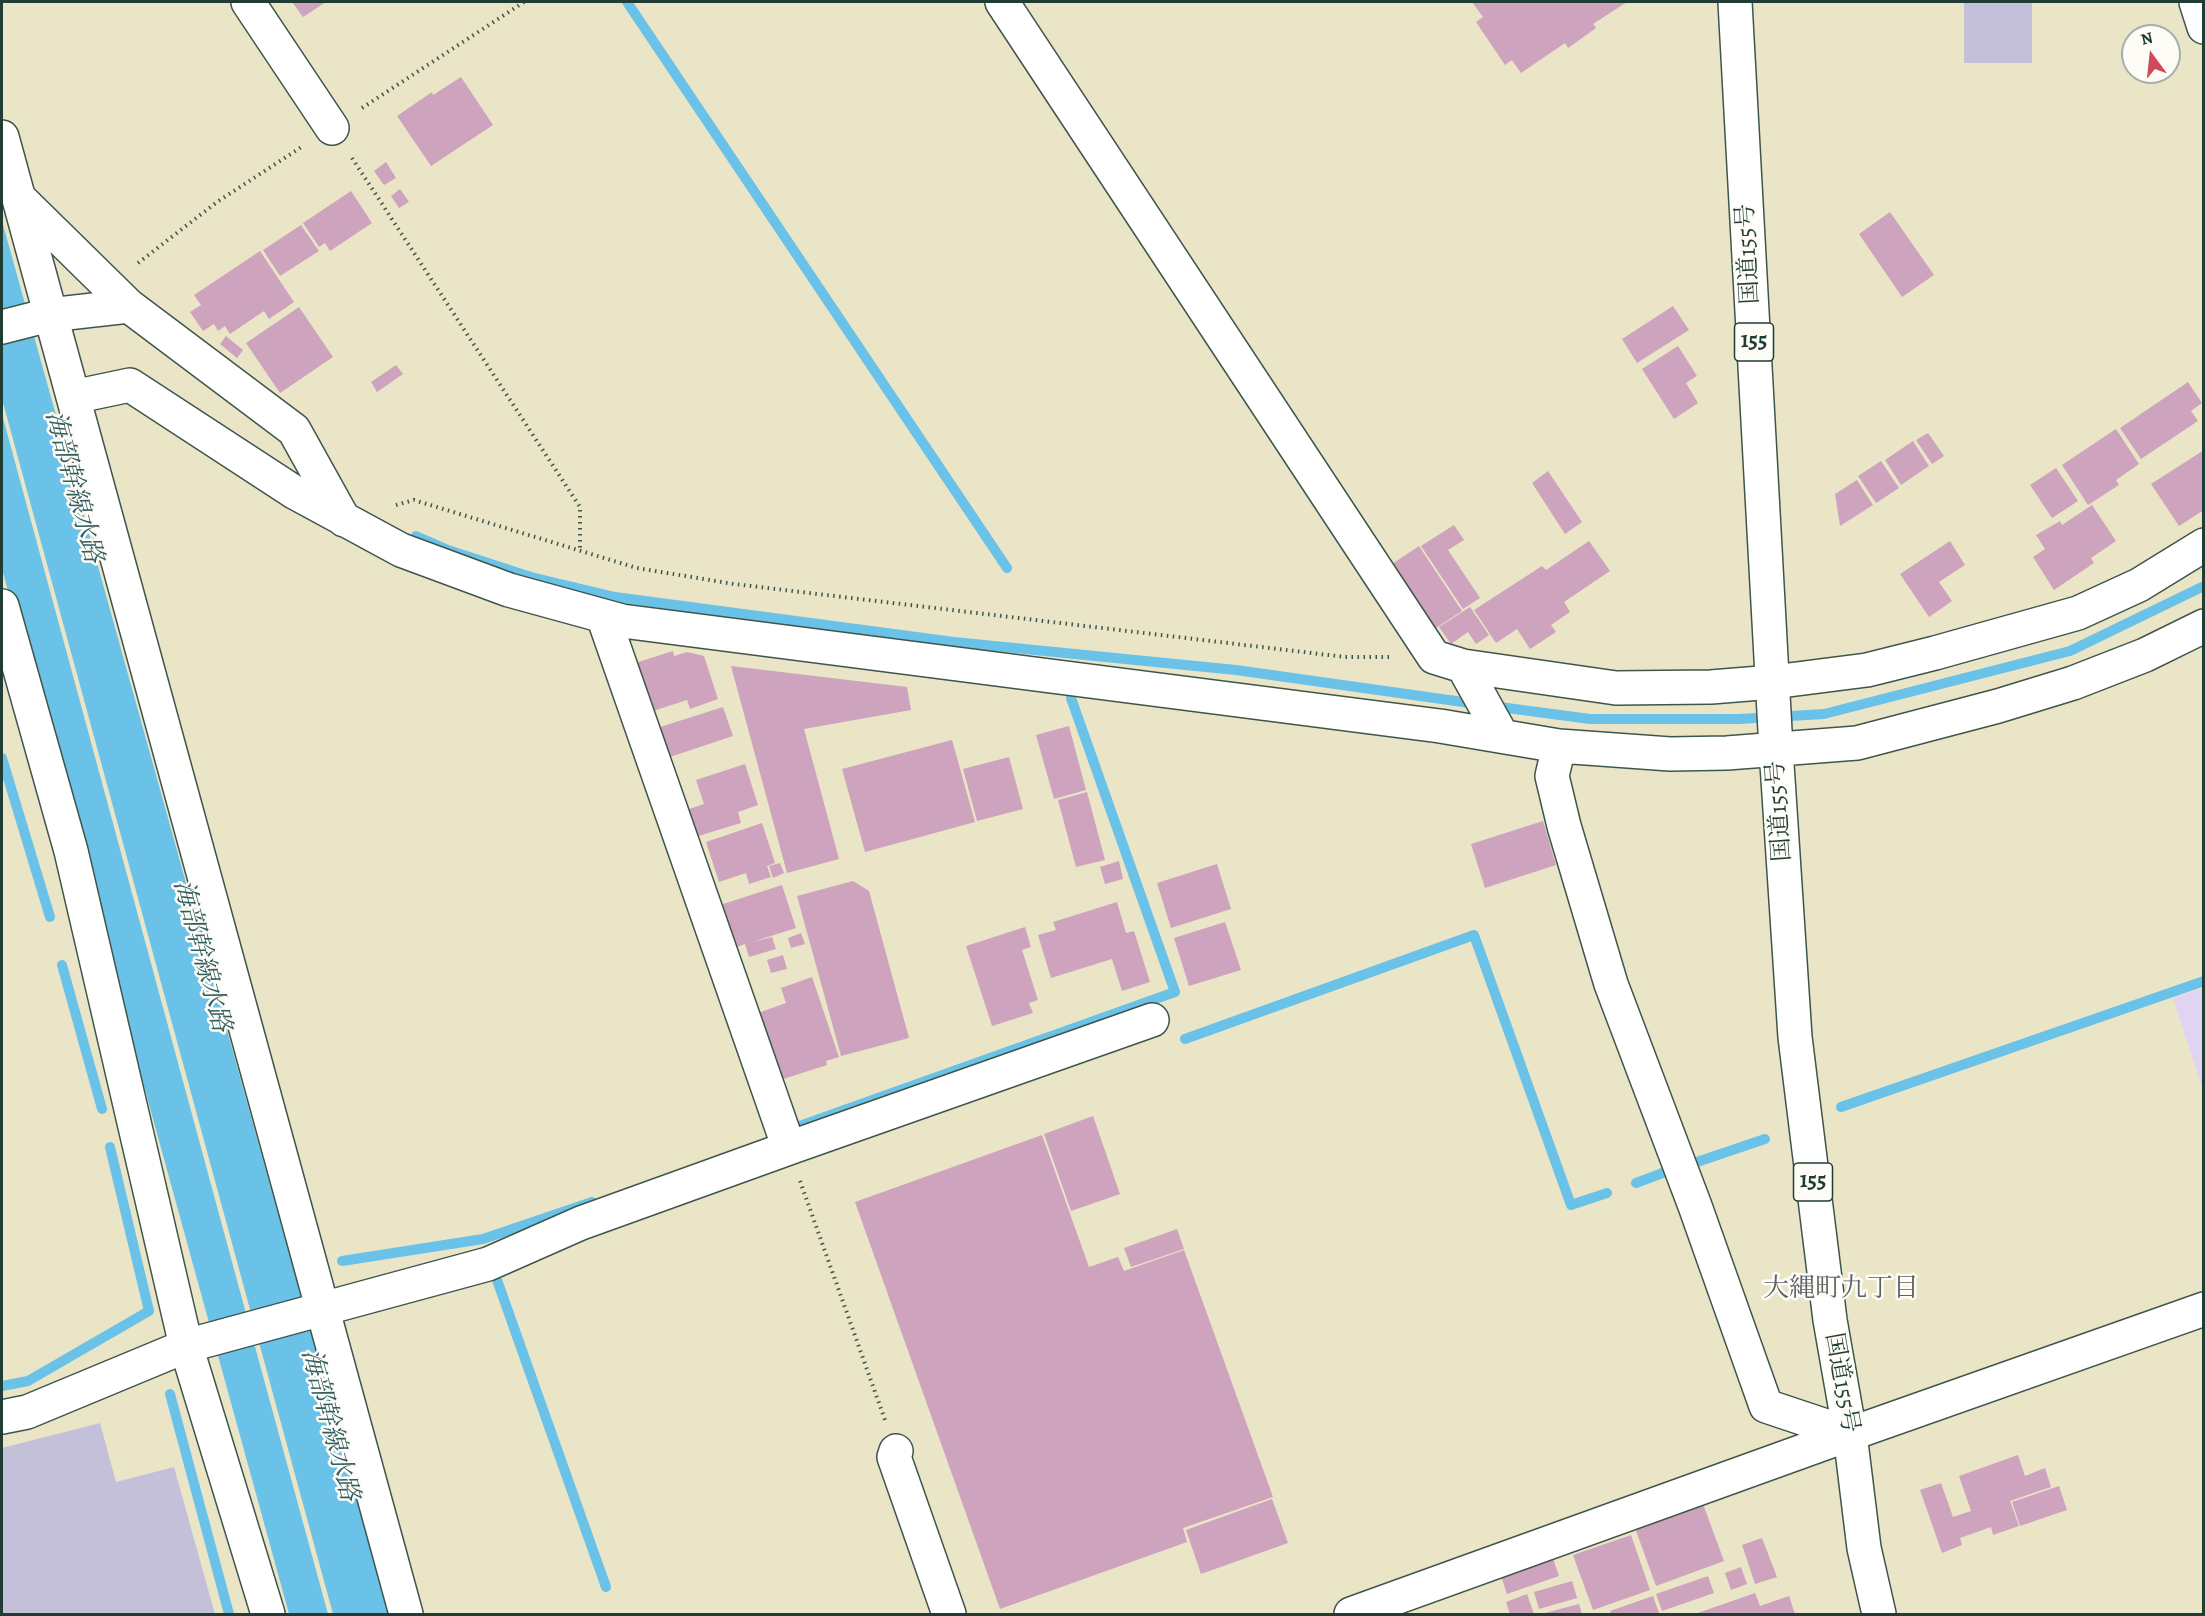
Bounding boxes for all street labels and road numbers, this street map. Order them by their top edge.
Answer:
street label: 国道155号 [1732,203,1766,305]
road number: 155 [1734,323,1774,361]
street label: 国道155号 [1762,760,1798,862]
road number: 155 [1794,1163,1832,1201]
street label: 国道155号 [1818,1331,1864,1435]

